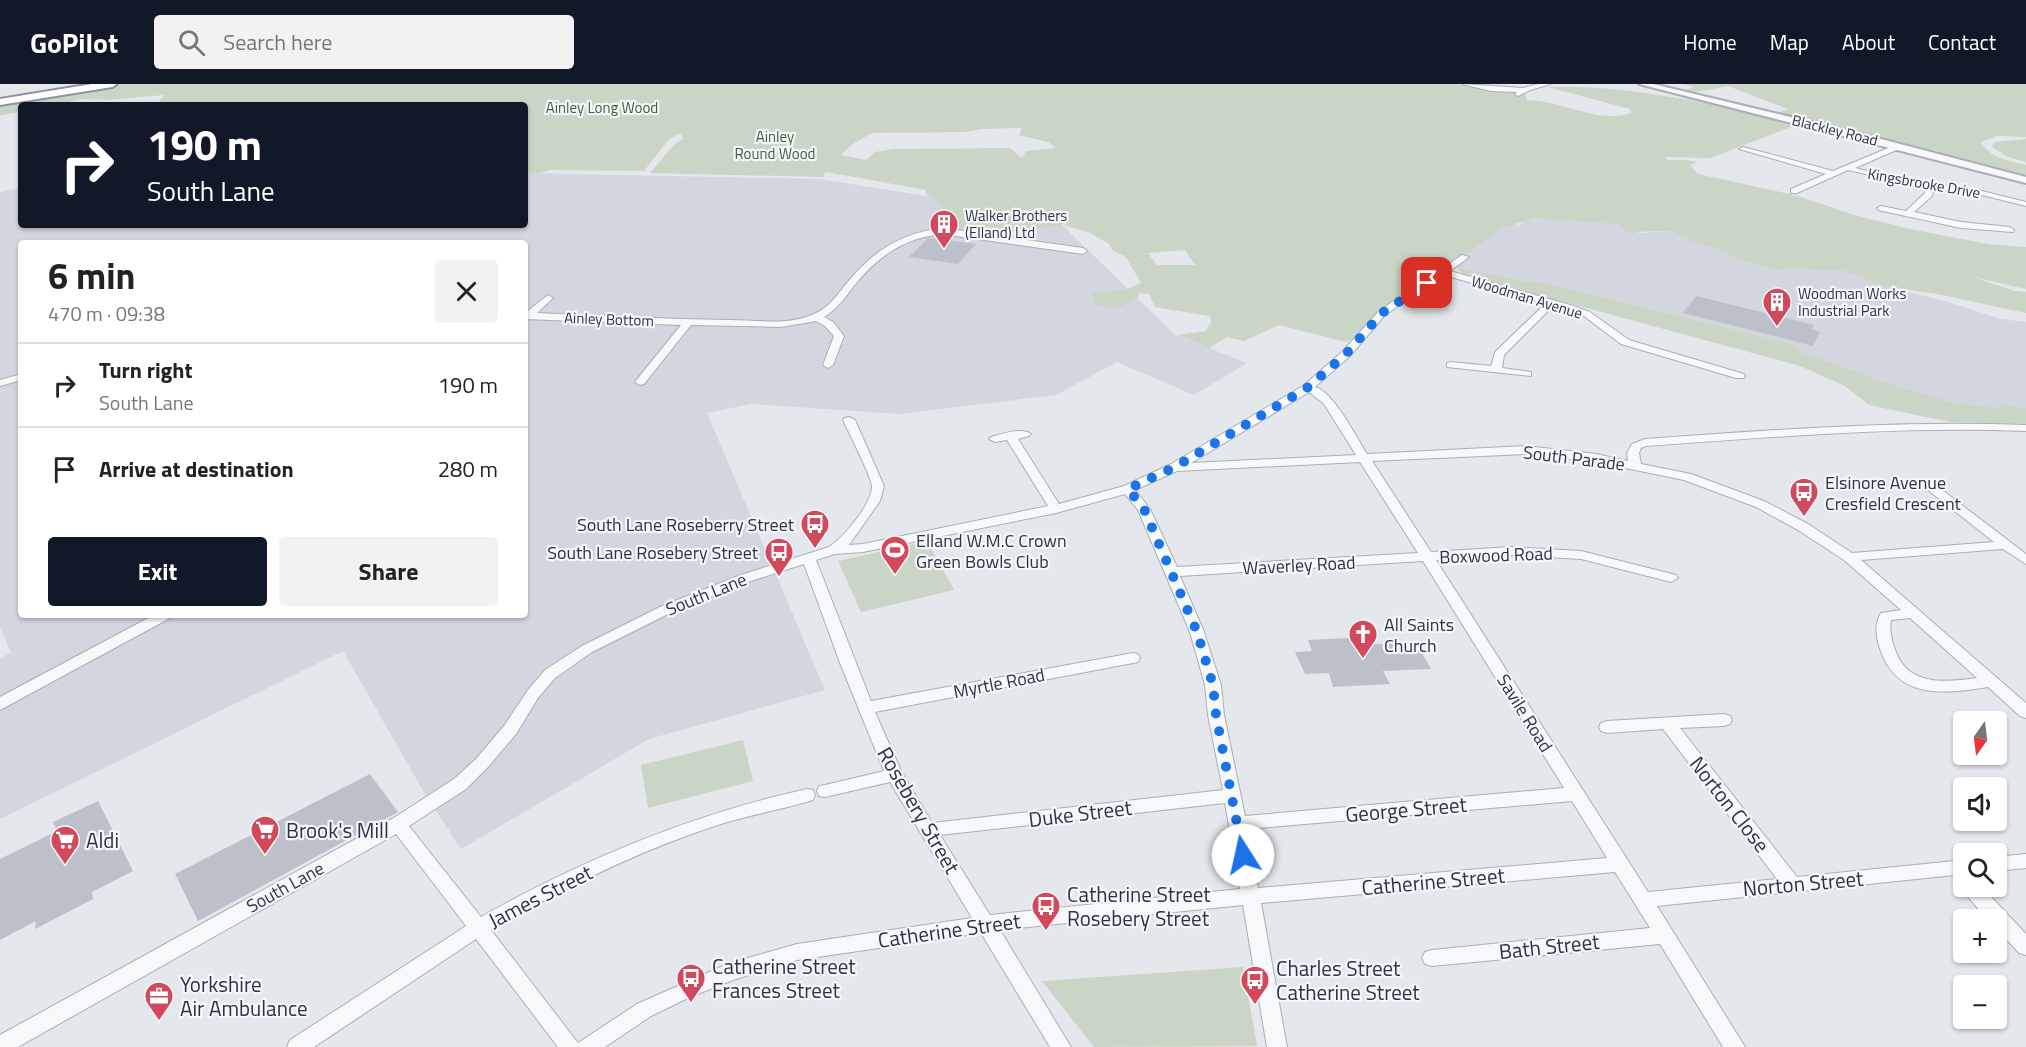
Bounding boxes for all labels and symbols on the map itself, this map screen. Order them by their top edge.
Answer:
park label: Ainley Long Wood [546,96,658,119]
street label: Blackley Road [1790,108,1880,152]
park label: Ainley Round Wood [734,125,816,165]
street label: Kingsbrooke Drive [1866,162,1982,204]
place label: Walker Brothers (Elland) Ltd [965,204,1067,244]
building icon: Walker Brothers (Elland) Ltd [928,208,960,250]
pin [1401,257,1452,308]
street label: Woodman Avenue [1469,269,1585,325]
place label: Woodman Works Industrial Park [1798,282,1906,322]
building icon: Woodman Works Industrial Park [1761,286,1793,328]
street label: Ainley Bottom [564,306,654,332]
street label: South Parade [1522,438,1626,478]
place label: Elsinore Avenue Cresfield Crescent [1825,469,1962,517]
bus stop icon: Elsinore Avenue Cresfield Crescent [1788,476,1820,518]
bus stop icon: South Lane Roseberry Street [799,508,831,550]
place label: South Lane Roseberry Street [577,511,795,538]
place label: Elland W.M.C Crown Green Bowls Club [916,527,1067,575]
sports icon: Elland W.M.C Crown Green Bowls Club [879,534,911,576]
bus stop icon: South Lane Rosebery Street [763,536,795,578]
place label: South Lane Rosebery Street [547,539,759,566]
street label: Boxwood Road [1439,540,1553,570]
street label: Waverley Road [1242,549,1356,581]
street label: South Lane [661,566,751,622]
place label: All Saints Church [1384,611,1454,659]
church icon: All Saints Church [1347,618,1379,660]
street label: Myrtle Road [951,661,1047,705]
street label: Savile Road [1490,669,1560,757]
north arrow [1953,711,2007,765]
street label: Rosebery Street [870,740,969,880]
street label: Norton Close [1682,749,1778,859]
street label: George Street [1344,788,1469,830]
street label: Duke Street [1027,791,1134,835]
supermarket icon: Brook's Mill [249,814,281,856]
place label: Brook's Mill [286,814,389,846]
position arrow [1211,823,1275,887]
supermarket icon: Aldi [49,824,81,866]
place label: Aldi [86,824,119,856]
street label: South Lane [241,855,329,919]
street label: James Street [482,856,598,936]
street label: Catherine Street [1360,859,1507,903]
street label: Norton Street [1741,862,1865,904]
place label: Catherine Street Rosebery Street [1067,878,1211,934]
bus stop icon: Catherine Street Rosebery Street [1030,890,1062,932]
street label: Catherine Street [876,904,1023,956]
street label: Bath Street [1497,925,1601,967]
place label: Catherine Street Frances Street [712,950,856,1006]
place label: Charles Street Catherine Street [1276,952,1420,1008]
bus stop icon: Catherine Street Frances Street [675,962,707,1004]
bus stop icon: Charles Street Catherine Street [1239,964,1271,1006]
place label: Yorkshire Air Ambulance [180,968,308,1024]
office icon: Yorkshire Air Ambulance [143,980,175,1022]

